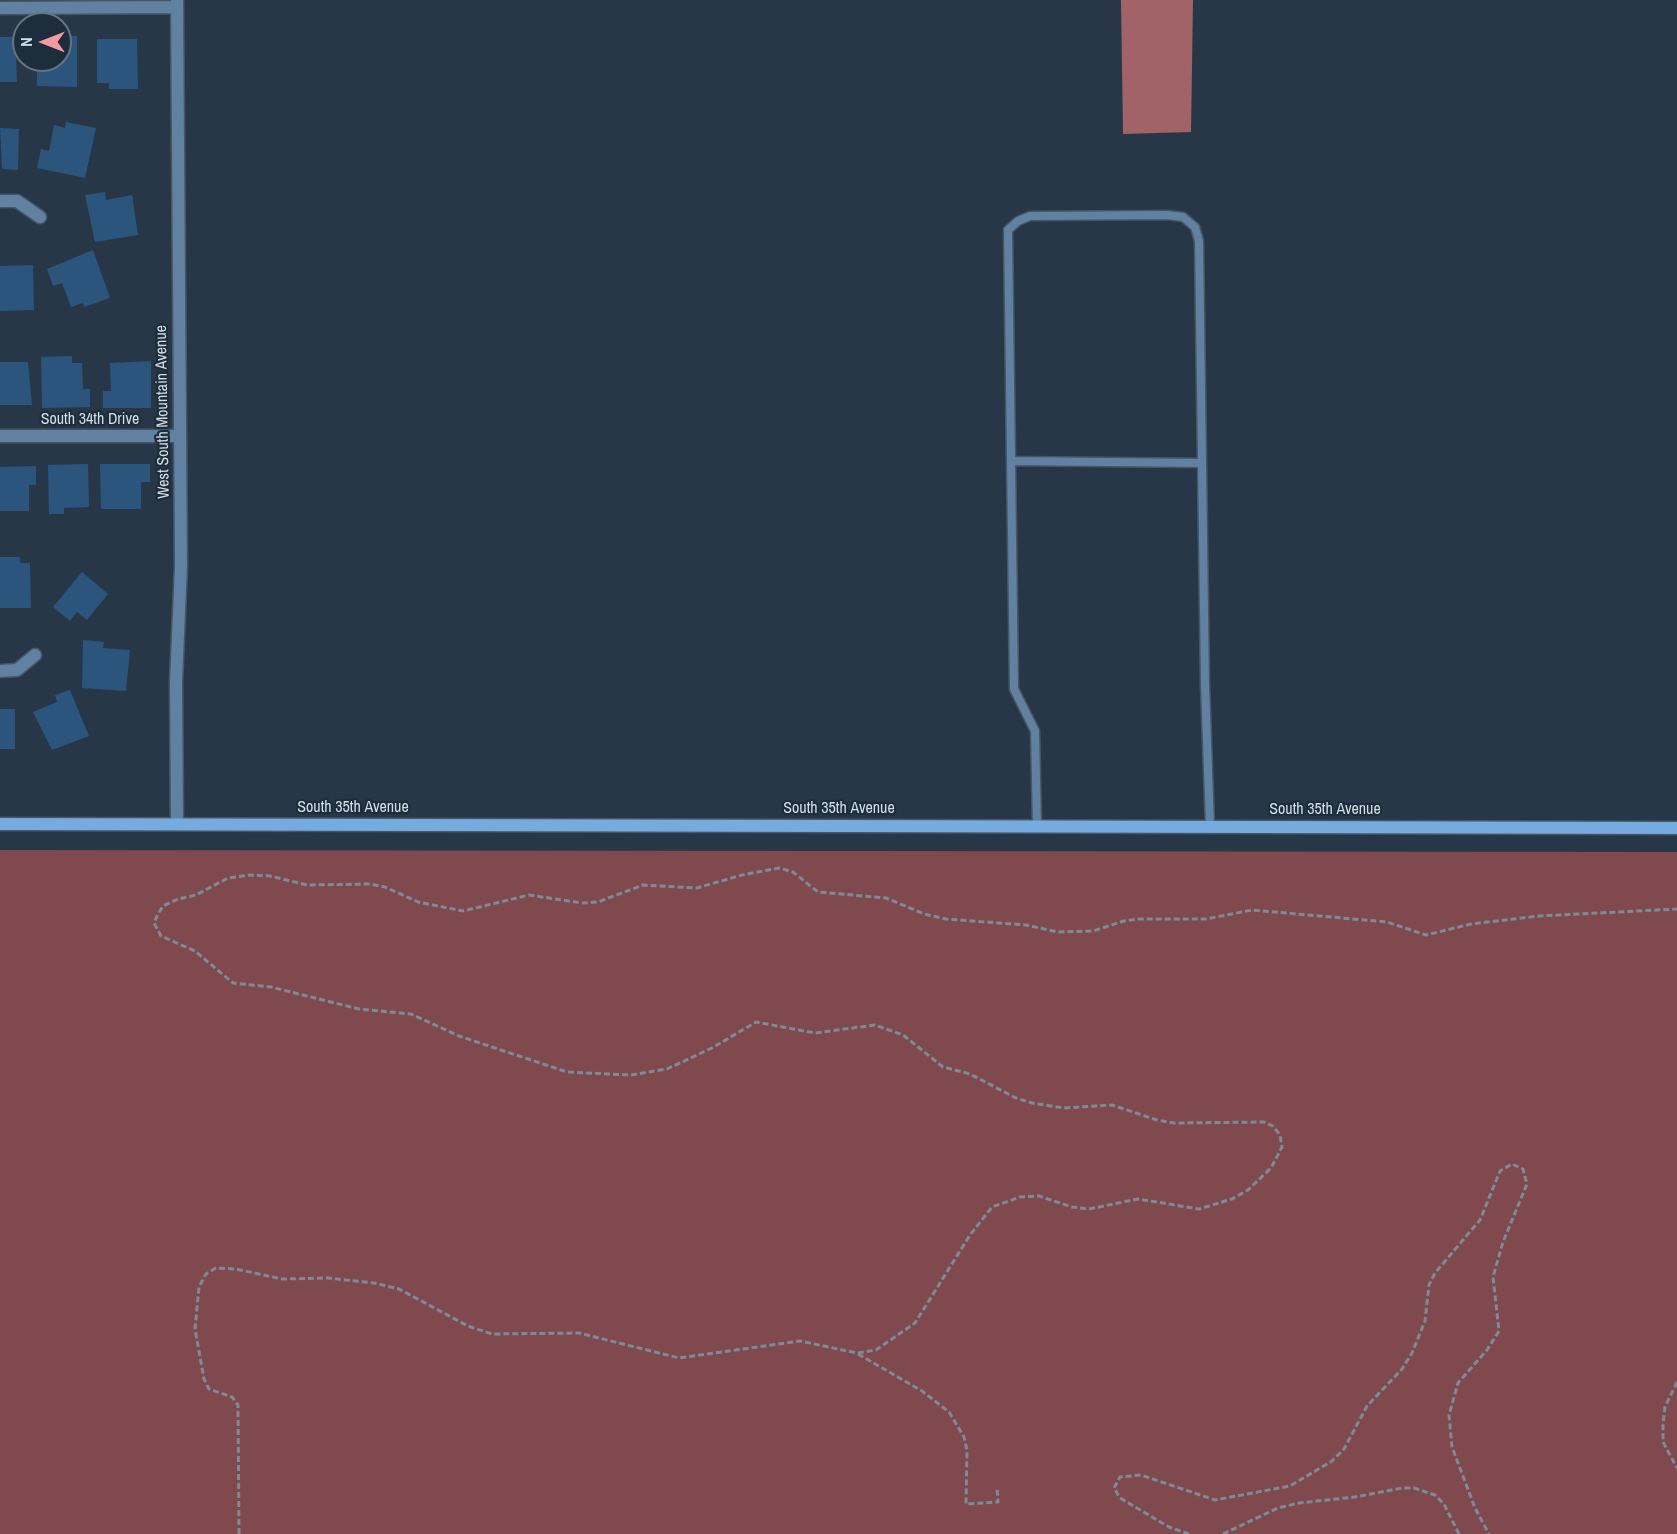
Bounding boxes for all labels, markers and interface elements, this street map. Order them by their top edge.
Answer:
north arrow [12,12,72,72]
text: N [15,37,37,47]
street label: West South Mountain Avenue [152,325,174,499]
street label: South 34th Drive [41,410,139,430]
street label: South 35th Avenue [297,798,409,818]
street label: South 35th Avenue [783,799,895,819]
street label: South 35th Avenue [1269,800,1381,820]

